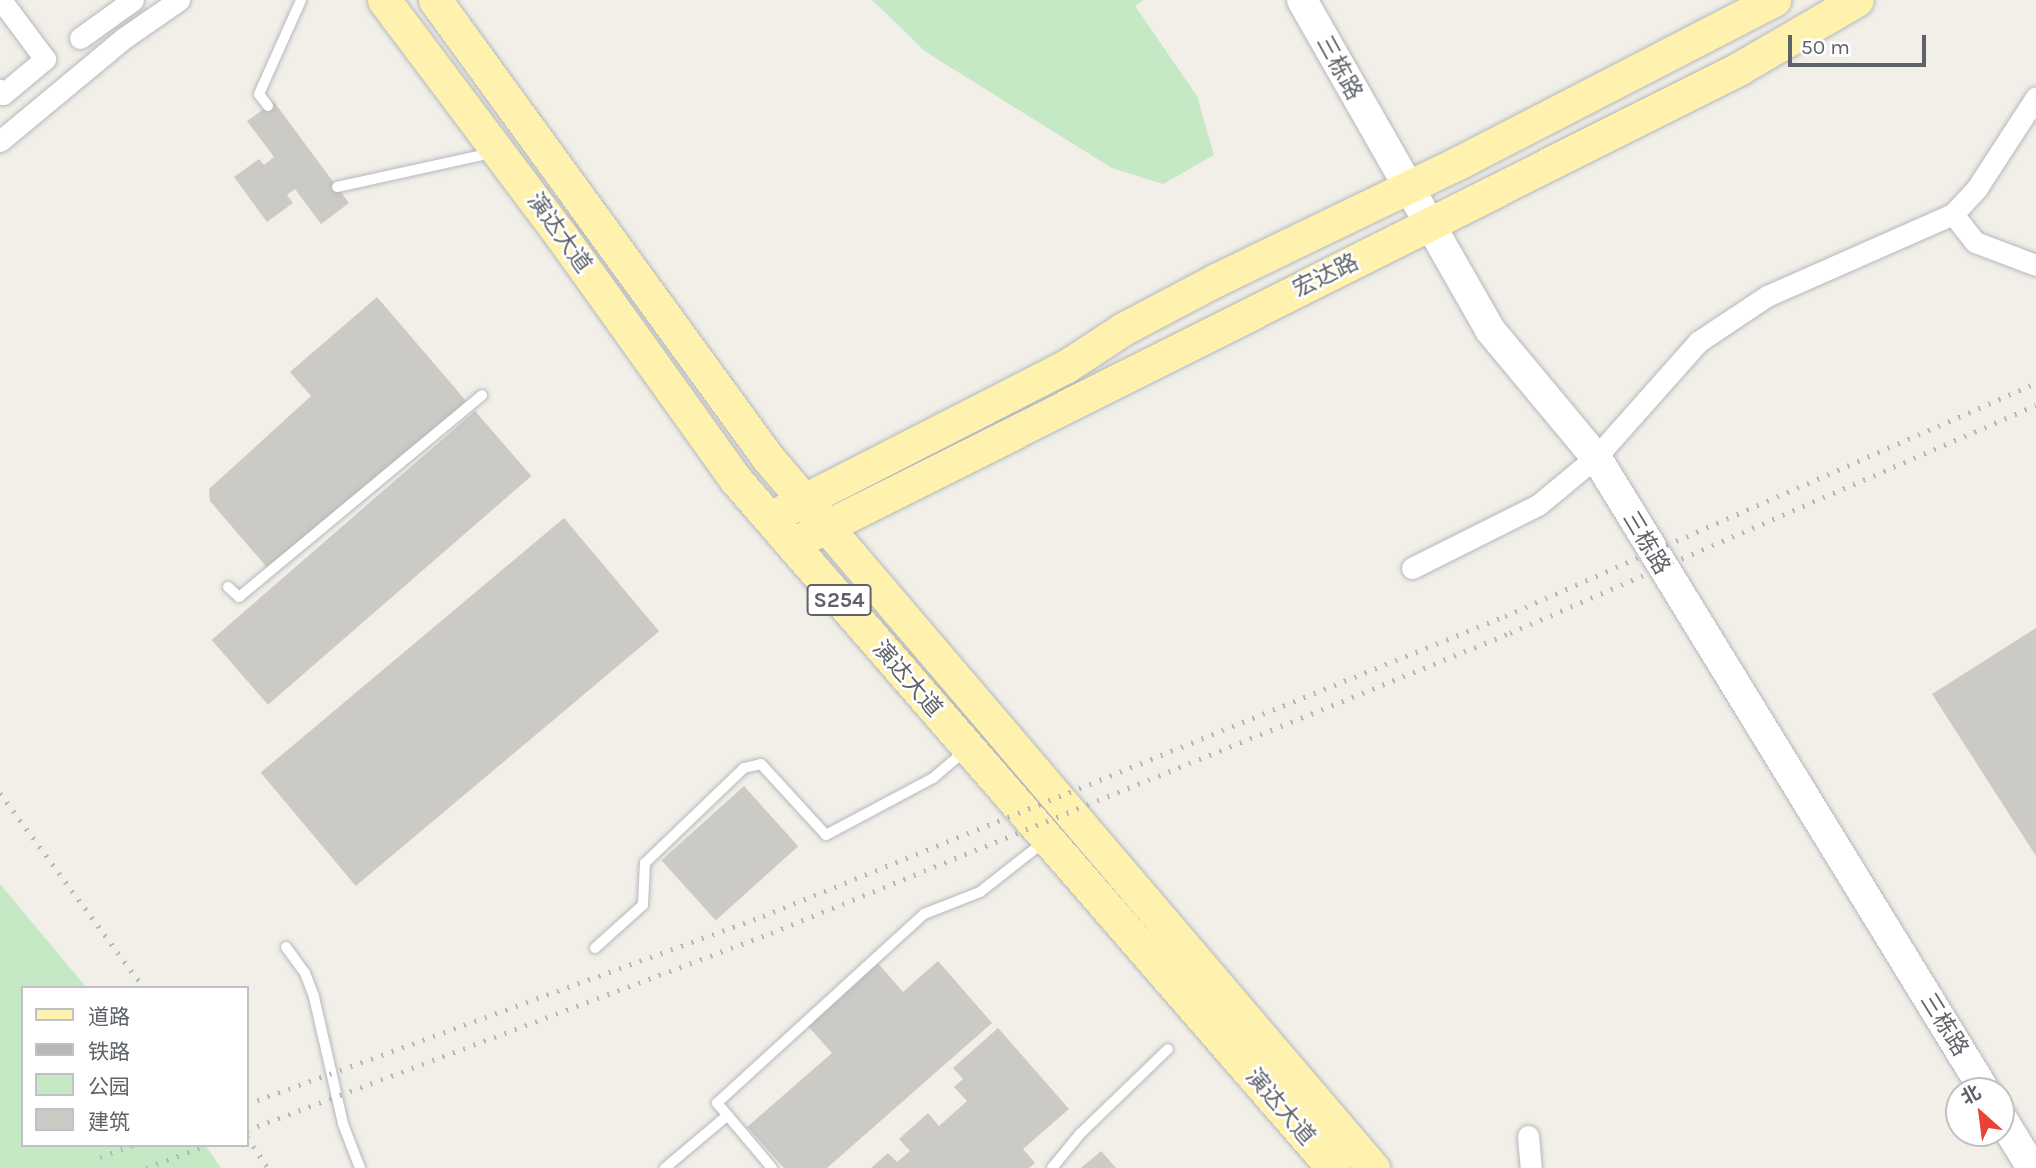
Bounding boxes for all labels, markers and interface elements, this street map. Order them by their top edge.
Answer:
scale bar [1791,21,1929,65]
street label: 三栋路 [1310,31,1368,105]
text: 50 m [1801,35,1850,59]
street label: 演达大道 [521,188,597,278]
street label: 宏达路 [1289,248,1363,304]
street label: 三栋路 [1616,506,1676,580]
road number: S254 [806,582,872,618]
street label: 演达大道 [866,635,948,723]
legend [21,986,248,1147]
street label: 三栋路 [1914,988,1974,1062]
text: 道路 [88,1005,130,1029]
text: 铁路 [88,1040,130,1064]
street label: 演达大道 [1239,1063,1321,1151]
text: 公园 [88,1075,130,1099]
north arrow [1945,1077,2015,1147]
text: 北 [1958,1081,1985,1109]
text: 建筑 [88,1110,130,1134]

